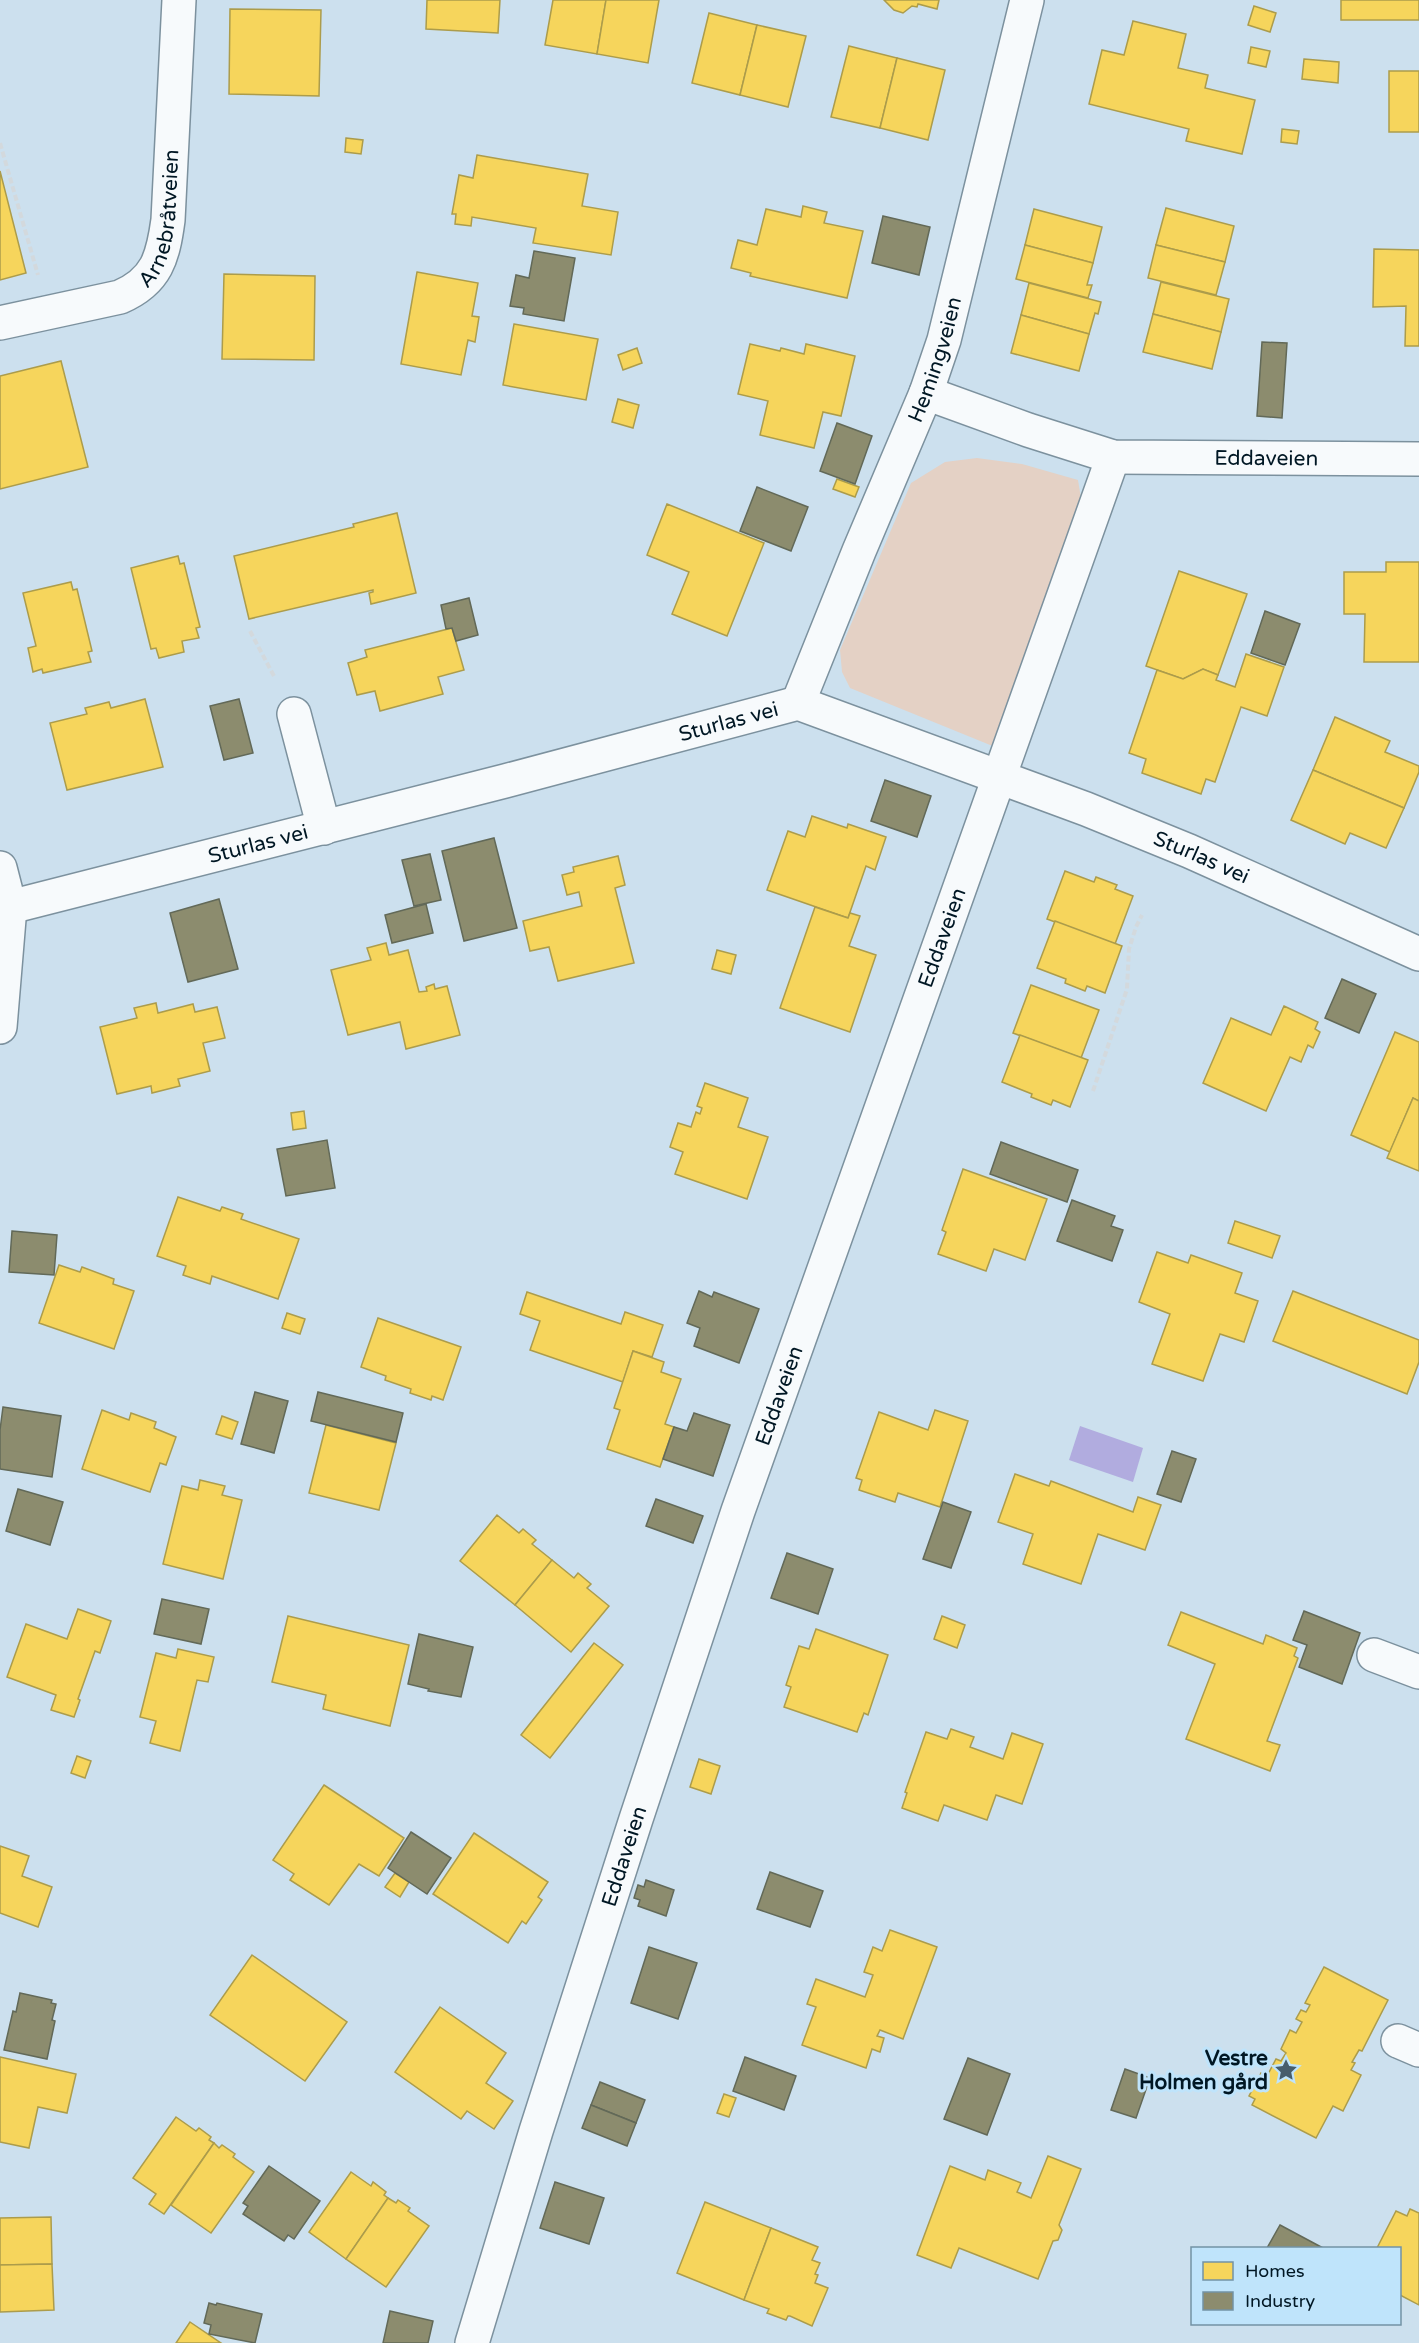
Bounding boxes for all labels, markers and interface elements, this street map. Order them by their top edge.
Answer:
street label: Arnebråtveien [133,149,184,293]
street label: Hemingveien [902,294,967,426]
street label: Eddaveien [1214,445,1318,471]
street label: Sturlas vei [676,696,781,747]
street label: Sturlas vei [206,819,311,869]
street label: Sturlas vei [1150,825,1253,889]
street label: Eddaveien [913,885,971,991]
street label: Eddaveien [750,1342,808,1449]
street label: Eddaveien [596,1803,652,1910]
place label: Vestre Holmen gård [1139,2046,1268,2095]
place icon: Vestre Holmen gård [1273,2057,1299,2083]
legend [1191,2247,1401,2325]
text: Homes [1245,2260,1305,2282]
text: Industry [1245,2290,1316,2312]

